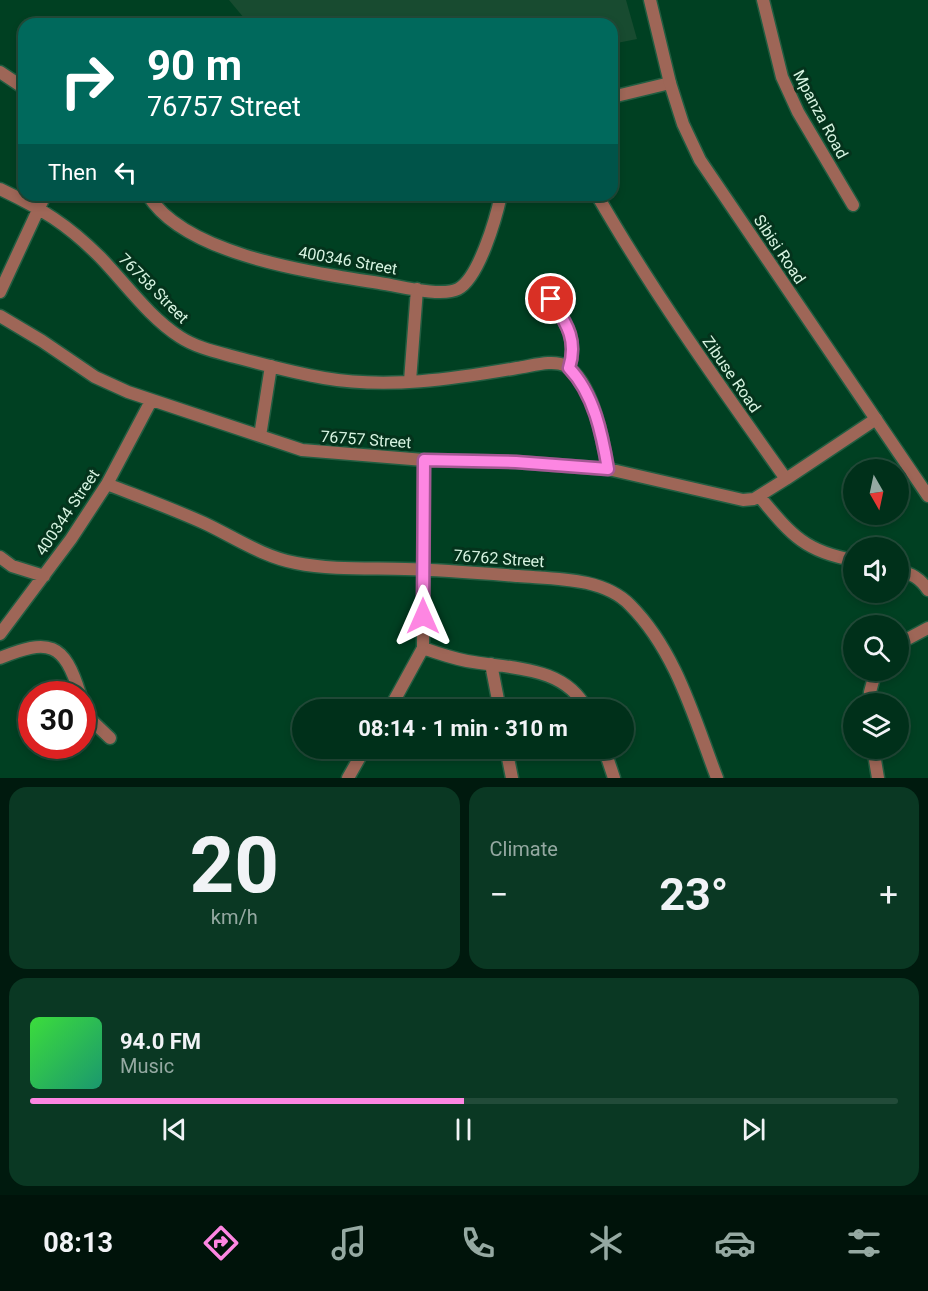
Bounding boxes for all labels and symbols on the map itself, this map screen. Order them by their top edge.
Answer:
street label: Mpanza Road [789,67,852,162]
street label: Sibisi Road [750,211,810,287]
street label: 400346 Street [297,242,399,279]
street label: 76758 Street [115,249,193,327]
pin [525,273,576,324]
street label: Zibuse Road [698,333,765,416]
street label: 76757 Street [320,427,412,452]
north arrow [843,459,909,525]
street label: 400344 Street [32,465,103,559]
street label: 76762 Street [453,546,545,571]
position arrow [391,584,455,648]
speed limit sign: 30 [18,681,96,759]

